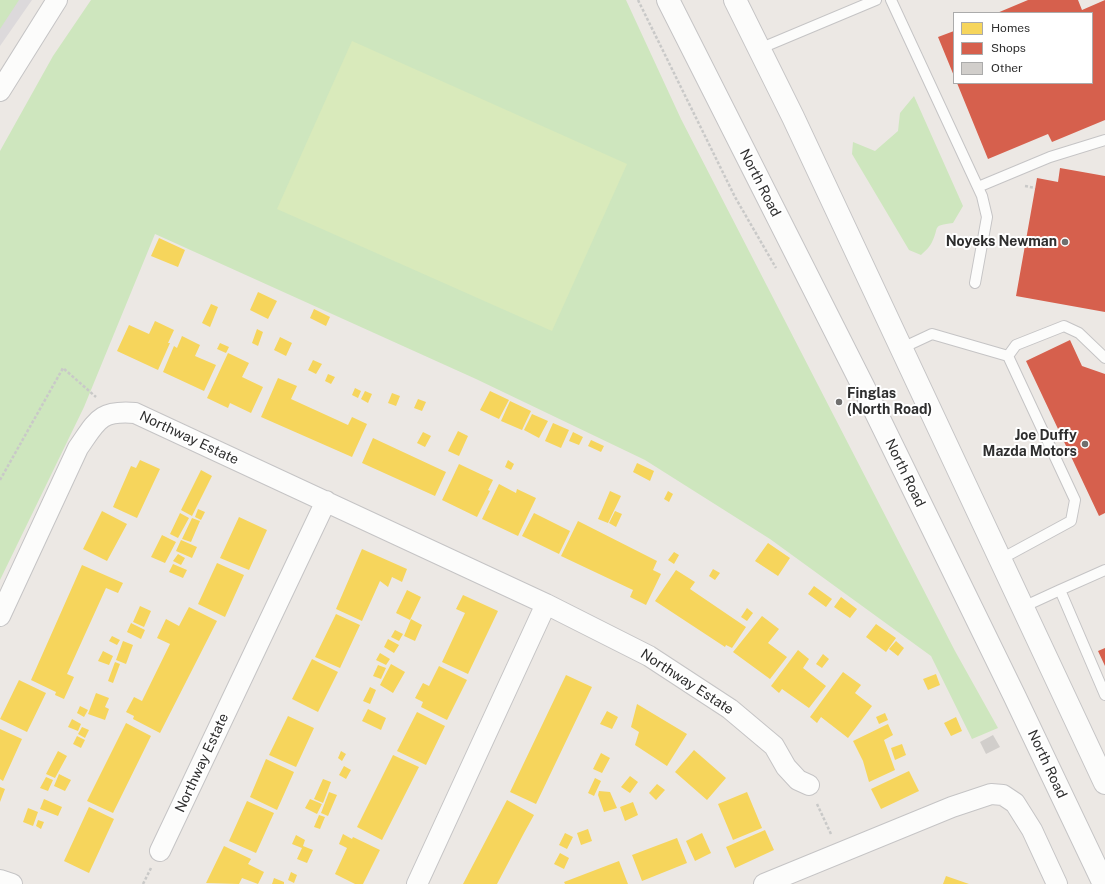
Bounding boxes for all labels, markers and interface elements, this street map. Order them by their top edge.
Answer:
legend [953,12,1093,84]
text: Homes [991,21,1030,35]
text: Shops [991,41,1026,55]
text: Other [991,61,1023,75]
street label: North Road [736,146,784,220]
place label: Noyeks Newman [946,234,1057,250]
marker: Noyeks Newman [1060,237,1070,247]
place label: Finglas (North Road) [847,386,932,418]
marker: Finglas (North Road) [834,397,844,407]
street label: Northway Estate [137,408,241,468]
place label: Joe Duffy Mazda Motors [983,428,1077,460]
street label: North Road [881,436,929,510]
marker: Joe Duffy Mazda Motors [1080,439,1090,449]
street label: Northway Estate [637,646,737,718]
street label: Northway Estate [172,711,232,815]
street label: North Road [1024,727,1070,801]

